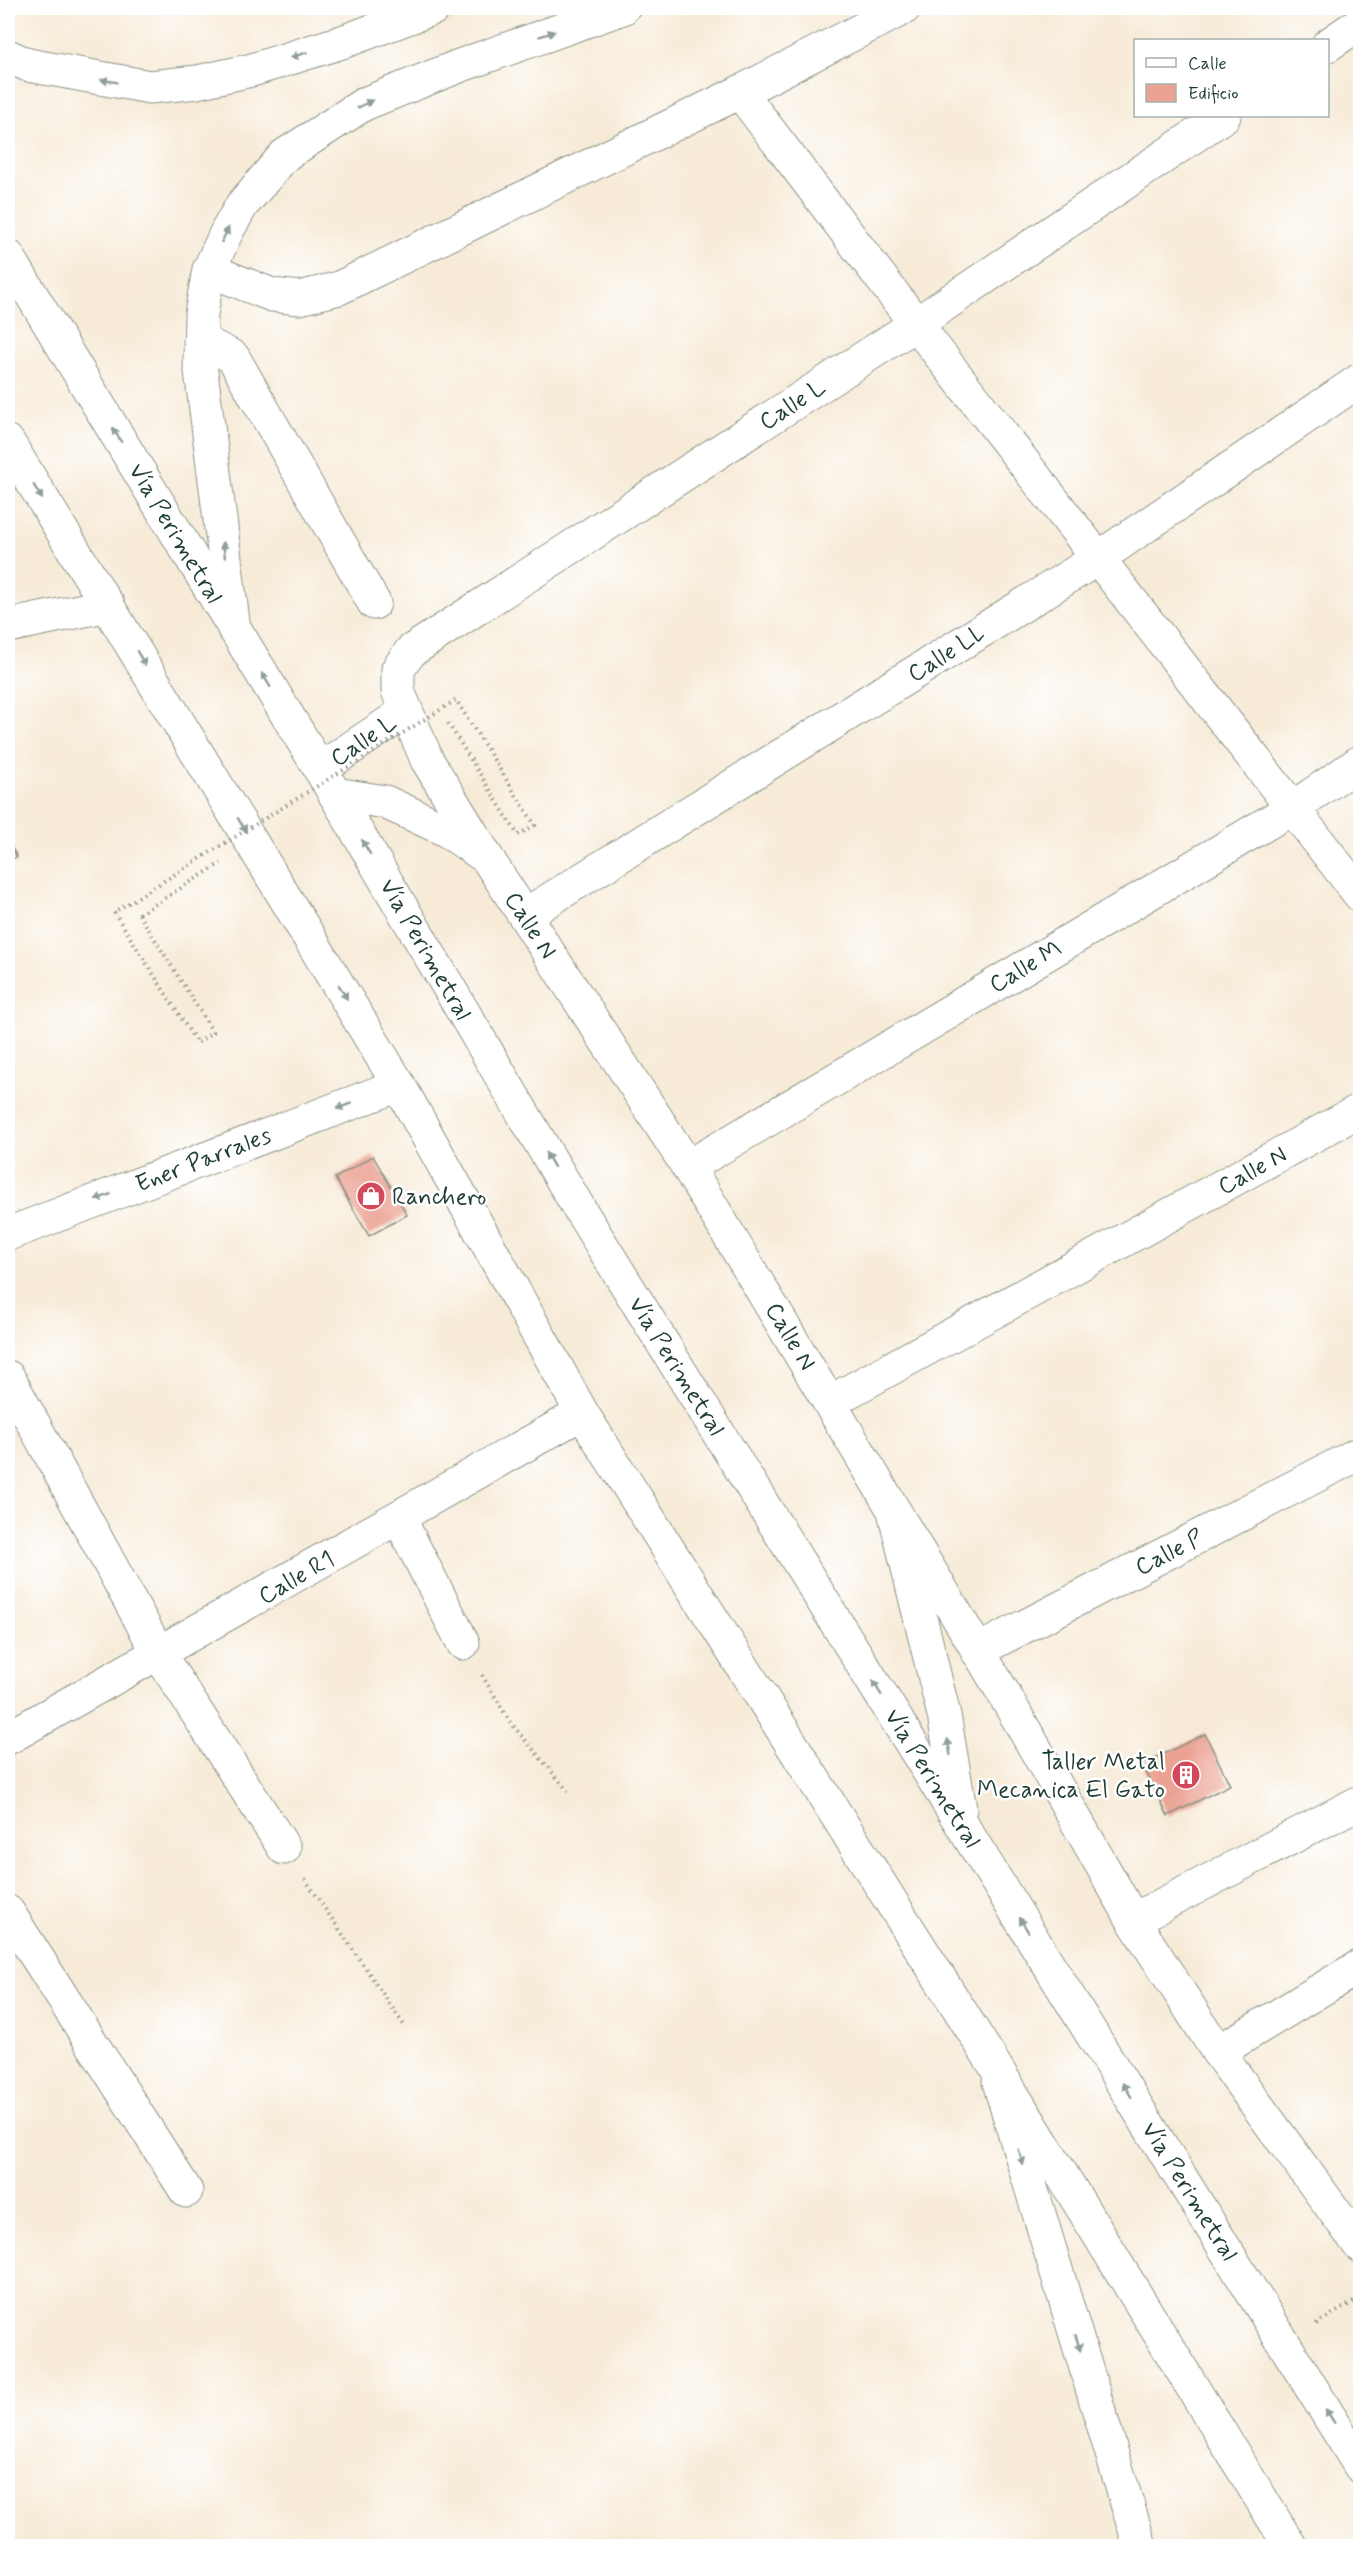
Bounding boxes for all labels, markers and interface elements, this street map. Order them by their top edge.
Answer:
one-way arrow [538,29,556,39]
legend [1134,39,1329,117]
one-way arrow [290,51,308,61]
text: Calle [1188,52,1227,76]
one-way arrow [99,76,118,85]
text: Edificio [1188,82,1239,106]
one-way arrow [356,100,374,110]
one-way arrow [220,226,230,243]
street label: Calle L [754,372,832,438]
one-way arrow [111,427,122,443]
street label: Vía Perimetral [121,458,229,610]
one-way arrow [33,484,44,500]
one-way arrow [219,540,229,559]
street label: Calle LL [902,619,991,690]
one-way arrow [135,650,146,666]
one-way arrow [260,672,271,688]
street label: Calle L [325,708,403,774]
one-way arrow [236,817,247,833]
one-way arrow [361,839,372,855]
street label: Vía Perimetral [372,873,478,1026]
street label: Calle N [497,886,563,965]
street label: Calle M [984,934,1068,1001]
one-way arrow [337,984,348,1000]
one-way arrow [335,1102,353,1111]
street label: Ener Parrales [131,1120,276,1200]
street label: Calle N [1213,1140,1293,1203]
one-way arrow [545,1152,556,1168]
shop icon: Ranchero [355,1180,387,1212]
place label: Ranchero [392,1182,486,1213]
one-way arrow [94,1193,112,1203]
street label: Vía Perimetral [621,1291,731,1442]
street label: Calle N [757,1297,822,1377]
street label: Calle P [1130,1523,1210,1584]
street label: Calle R1 [253,1544,340,1612]
one-way arrow [871,1679,882,1696]
street label: Vía Perimetral [877,1703,987,1854]
one-way arrow [944,1737,953,1756]
place label: Taller Metal Mecanica El Gato [977,1747,1165,1806]
building icon: Taller Metal Mecanica El Gato [1170,1759,1202,1791]
one-way arrow [1019,1916,1030,1933]
one-way arrow [1122,2082,1133,2098]
street label: Vía Perimetral [1134,2116,1244,2267]
one-way arrow [1017,2148,1026,2166]
one-way arrow [1074,2334,1083,2352]
one-way arrow [1324,2408,1335,2424]

